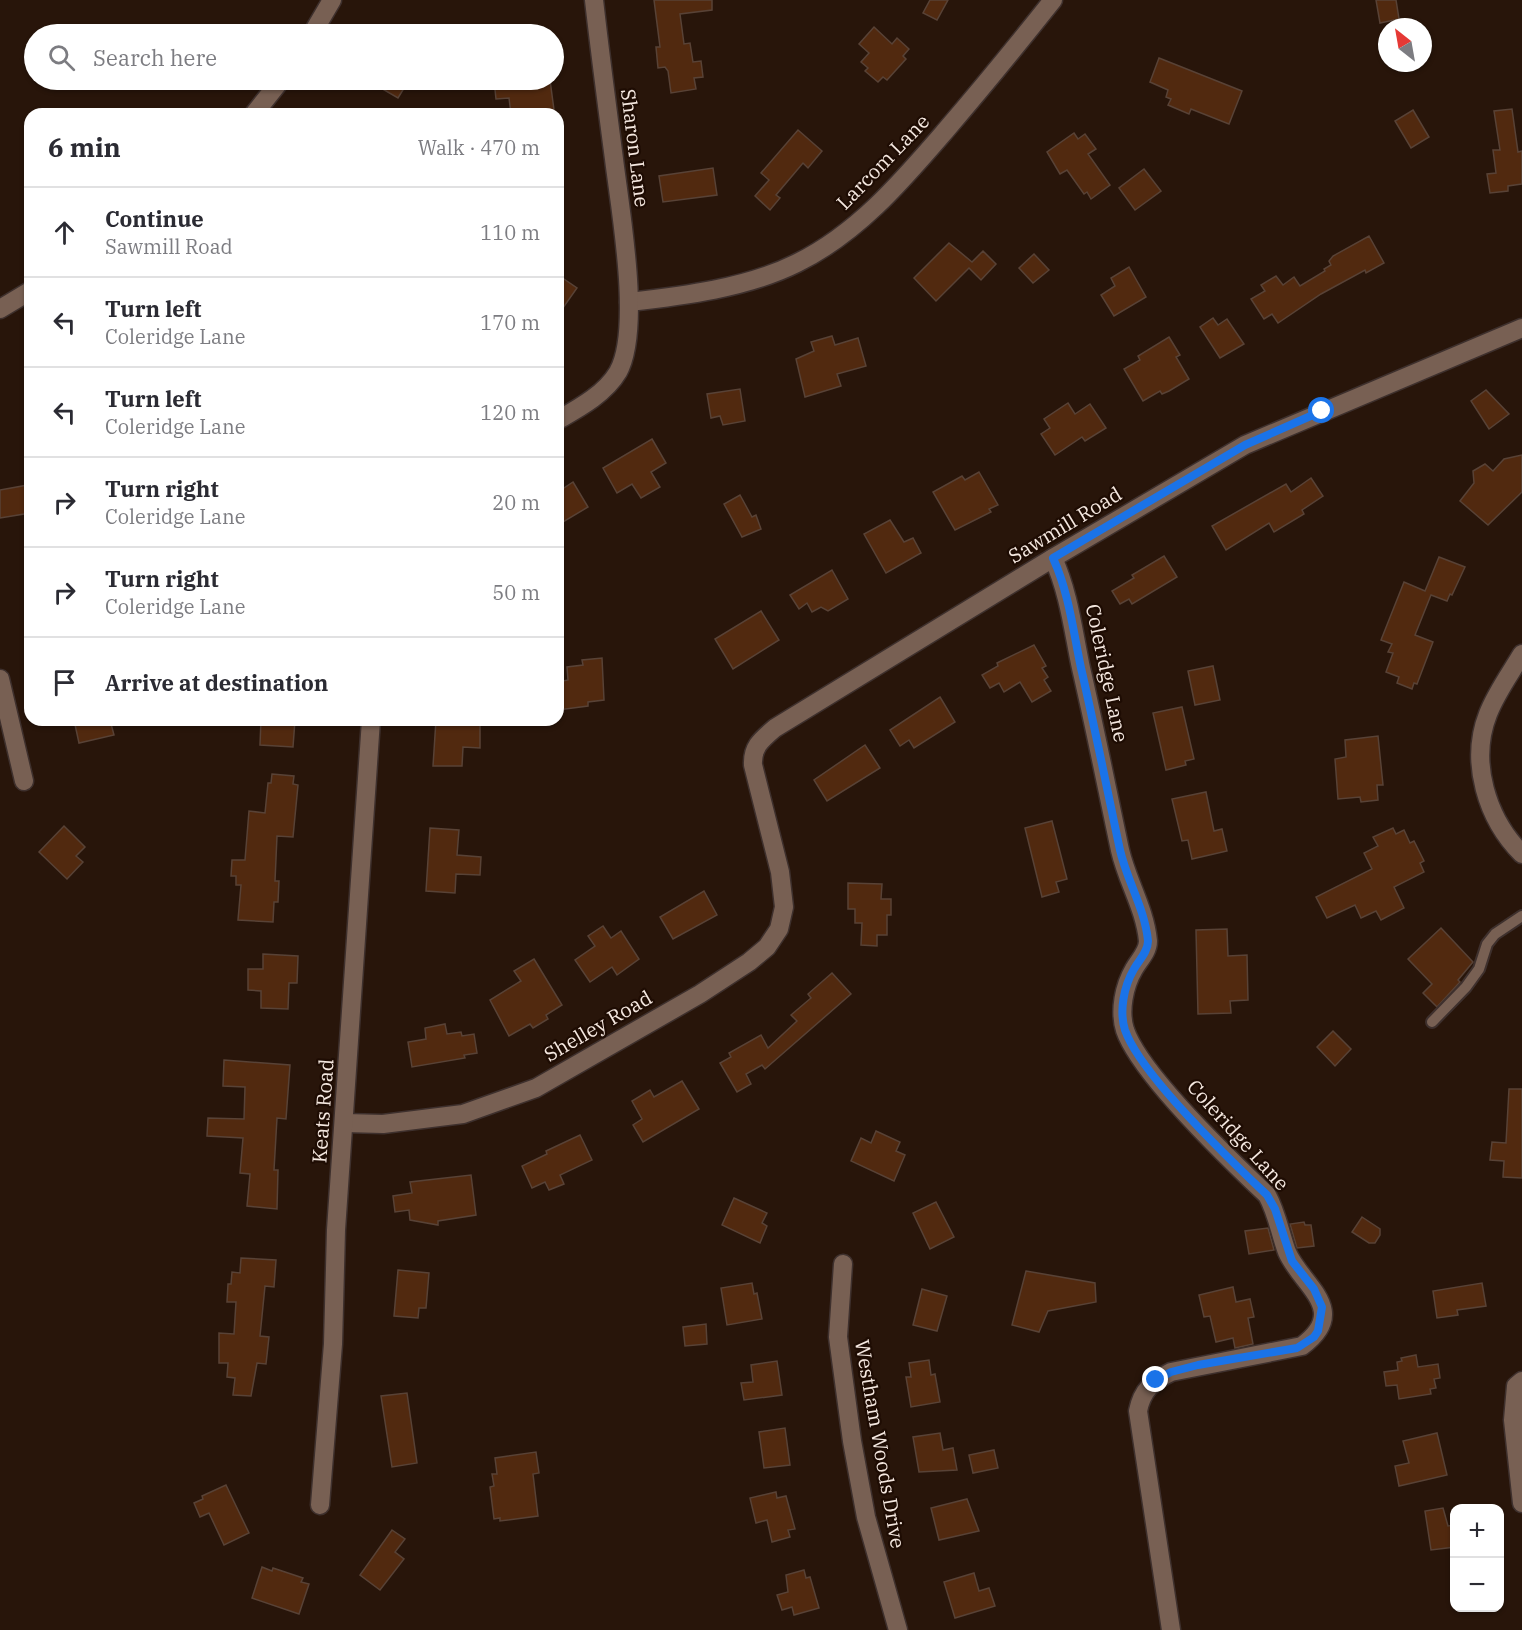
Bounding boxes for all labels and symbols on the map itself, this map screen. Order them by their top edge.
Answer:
north arrow [1378,18,1432,72]
street label: Sharon Lane [615,87,656,209]
street label: Larcom Lane [830,108,935,215]
route start [1308,397,1334,423]
street label: Sawmill Road [1003,480,1126,569]
street label: Coleridge Lane [1080,601,1135,744]
street label: Shelley Road [539,984,657,1067]
street label: Keats Road [305,1058,340,1164]
street label: Coleridge Lane [1181,1073,1295,1196]
street label: Westham Woods Drive [849,1337,912,1550]
route end [1142,1366,1168,1392]

